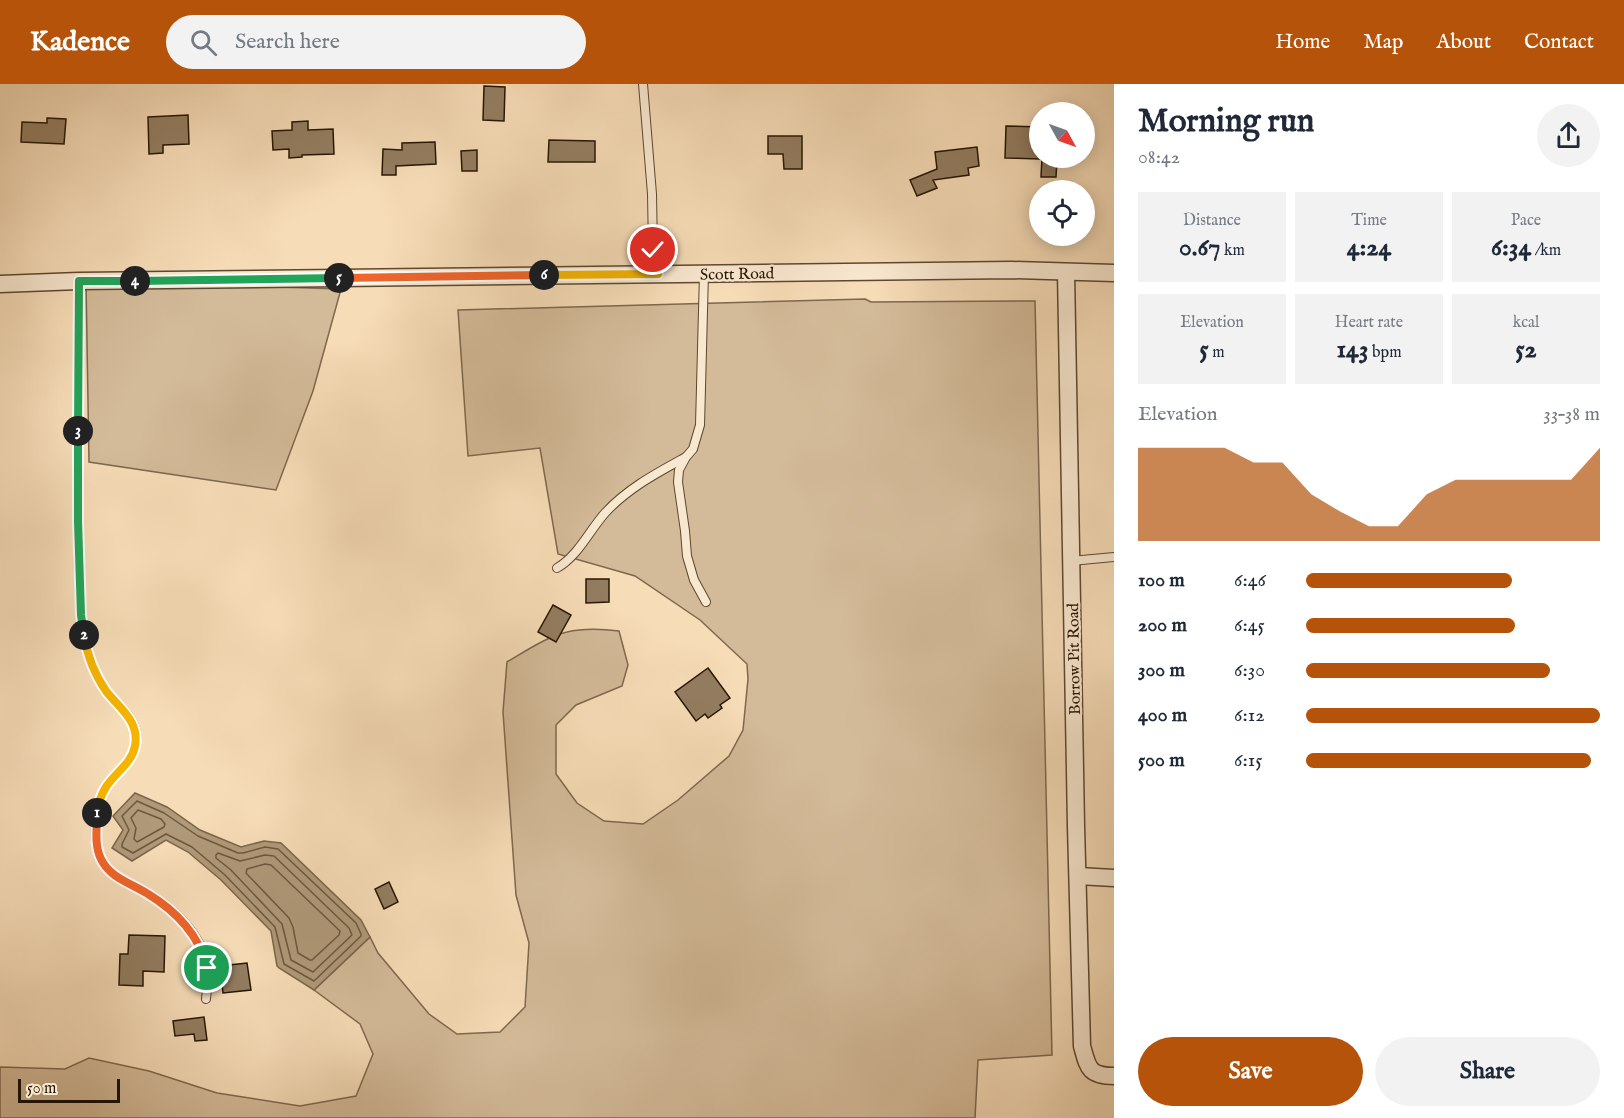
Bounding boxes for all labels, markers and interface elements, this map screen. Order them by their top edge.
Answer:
search box [166,15,586,69]
text: Kadence [30,25,130,60]
icon: search [187,26,220,59]
text: Search here [235,28,340,56]
text: Home [1275,29,1330,56]
text: Map [1363,29,1403,56]
text: About [1436,29,1491,56]
text: Contact [1524,29,1594,56]
text: Morning run [1138,101,1314,143]
north arrow [1029,102,1095,168]
map controls [1029,102,1095,246]
button: share [1537,104,1600,167]
text: 08:42 [1138,145,1180,170]
button: locate [1029,180,1095,246]
text: Distance [1183,211,1241,231]
text: Time [1351,211,1387,231]
text: Pace [1511,211,1541,231]
pin [627,224,678,275]
text: 0.67 [1179,231,1221,264]
text: 4:24 [1347,231,1391,264]
text: 6:34 [1491,231,1531,264]
icon: check [636,233,669,266]
text: km [1221,241,1245,261]
text: /km [1531,241,1561,261]
pin: 6 [529,260,559,290]
pin: 5 [324,263,354,293]
street label: Scott Road [700,264,775,286]
text: 6 [541,265,547,285]
pin: 4 [120,266,150,296]
text: 5 [336,268,342,288]
text: 4 [131,271,139,291]
text: Elevation [1180,313,1244,333]
text: Heart rate [1335,313,1403,333]
text: kcal [1513,313,1539,333]
text: 5 [1199,333,1209,366]
text: 143 [1336,333,1369,366]
text: 52 [1515,333,1537,366]
text: m [1209,343,1225,363]
text: bpm [1369,343,1402,363]
text: Elevation [1138,402,1217,427]
text: 33–38 m [1543,402,1600,427]
pin: 3 [63,416,93,446]
text: 3 [75,421,81,441]
text: 100 m [1138,568,1185,593]
text: 6:46 [1234,568,1266,593]
street label: Borrow Pit Road [1064,602,1086,715]
text: 200 m [1138,613,1187,638]
text: 6:45 [1234,613,1265,638]
pin: 2 [69,620,99,650]
text: 2 [80,625,88,645]
text: 300 m [1138,658,1185,683]
text: 6:30 [1234,658,1265,683]
text: 400 m [1138,703,1187,728]
text: 6:12 [1234,703,1265,728]
text: 500 m [1138,748,1185,773]
text: 6:15 [1234,748,1262,773]
pin: 1 [82,798,112,828]
text: 1 [94,803,100,823]
pin [181,942,232,993]
icon: arrive [190,951,223,984]
button: Save [1138,1037,1363,1106]
button: Share [1375,1037,1600,1106]
scale bar [18,1076,120,1104]
text: 50 m [27,1079,56,1099]

